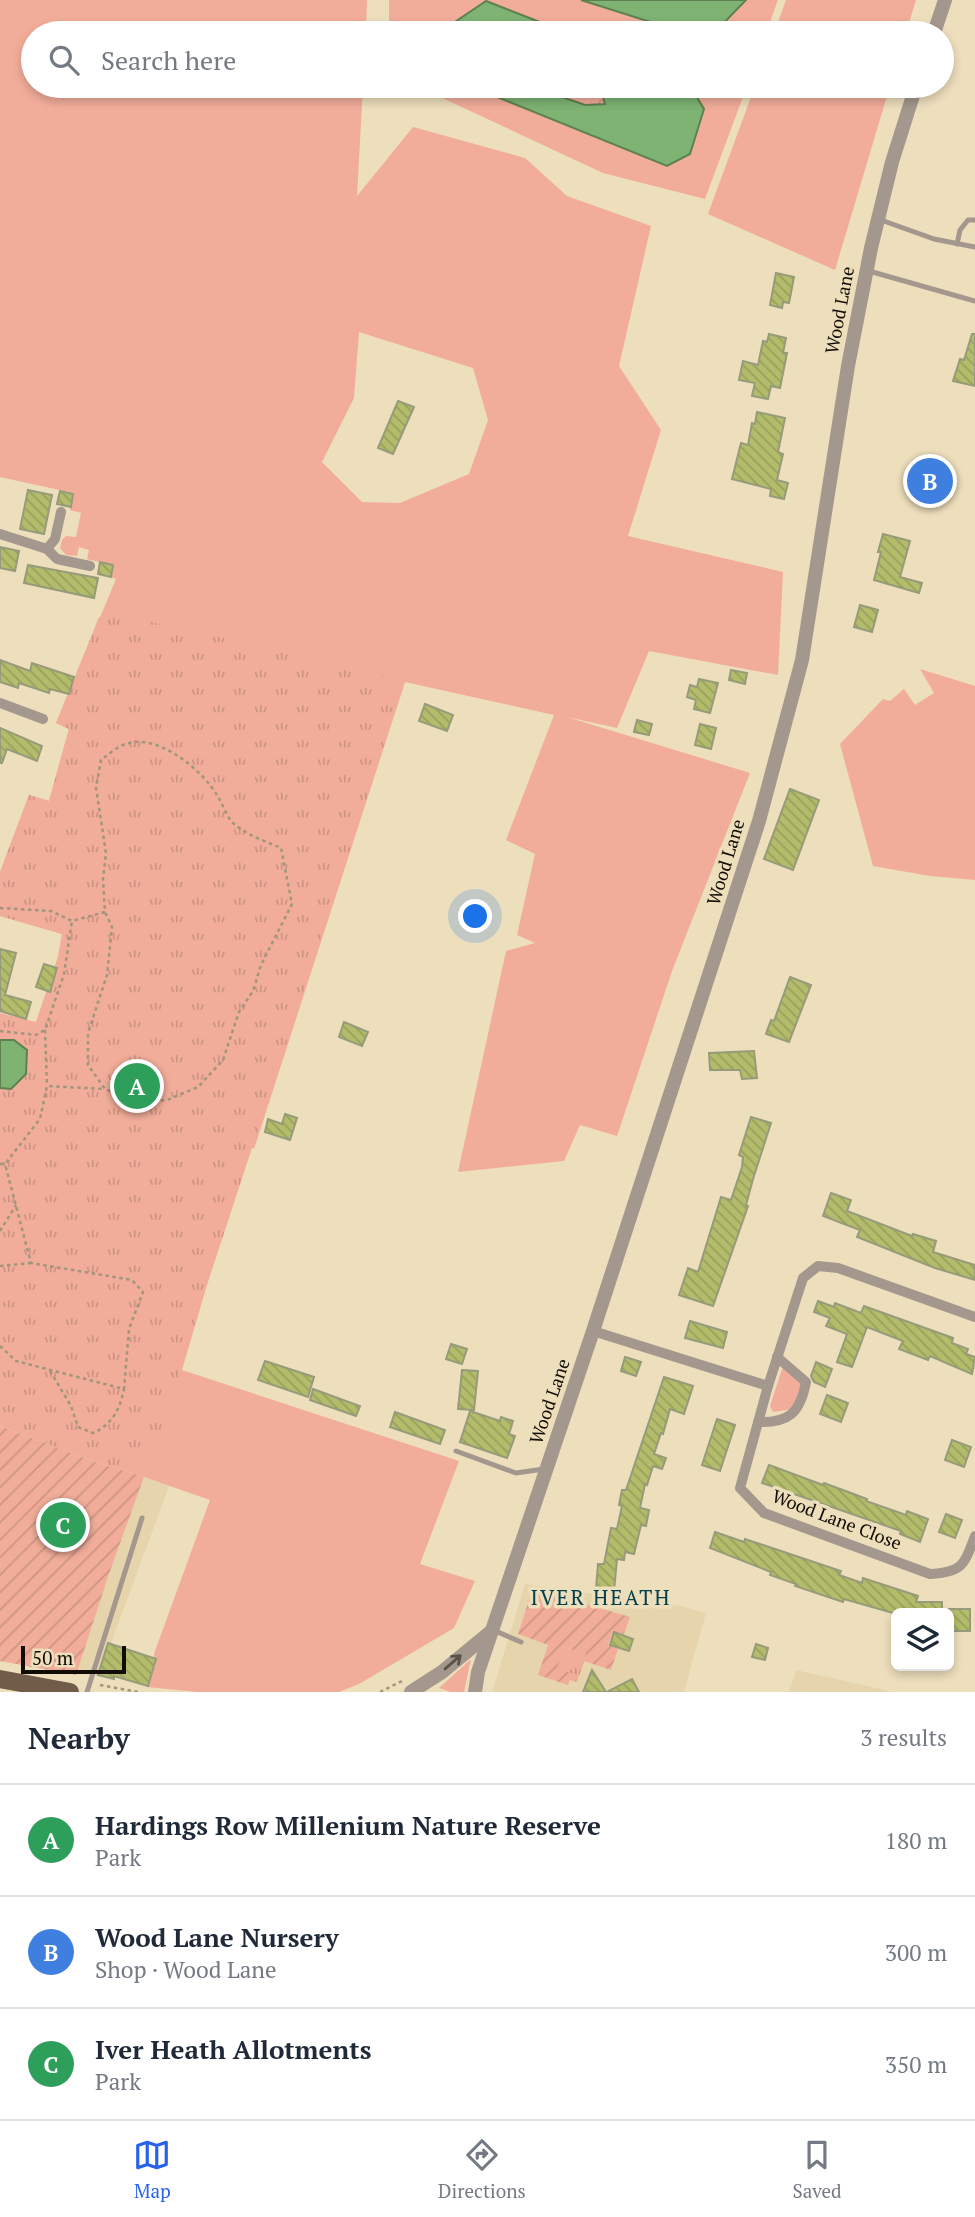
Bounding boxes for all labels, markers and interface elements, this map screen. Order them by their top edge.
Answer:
search box [21,21,954,98]
icon: search [45,41,83,79]
text: Search here [101,43,236,77]
street label: Wood Lane [819,264,859,356]
pin: B [907,455,953,507]
street label: Wood Lane [701,816,749,908]
your location [458,899,492,933]
pin: A [114,1060,160,1112]
street label: Wood Lane [523,1355,575,1447]
street label: Wood Lane Close [769,1483,905,1555]
pin: C [40,1499,86,1551]
district label: IVER HEATH [531,1583,671,1611]
map controls [891,1608,954,1671]
button: layers [891,1608,954,1671]
scale bar [21,1643,126,1675]
text: 50 m [32,1645,73,1670]
one-way arrow [443,1654,461,1670]
text: Nearby [28,1718,130,1758]
text: 3 results [860,1722,947,1753]
text: Hardings Row Millenium Nature Reserve [95,1808,601,1842]
text: A [43,1825,59,1856]
text: 180 m [885,1825,947,1856]
text: Park [95,1842,141,1873]
text: Wood Lane Nursery [95,1920,339,1954]
text: B [44,1937,58,1968]
text: 300 m [885,1937,947,1968]
text: Shop · Wood Lane [95,1954,277,1985]
text: Iver Heath Allotments [95,2032,371,2066]
text: C [44,2049,59,2080]
text: 350 m [885,2049,947,2080]
text: Park [95,2066,141,2097]
tab: Map [133,2136,171,2203]
tab: Directions [438,2136,526,2203]
tab: Saved [792,2136,842,2203]

